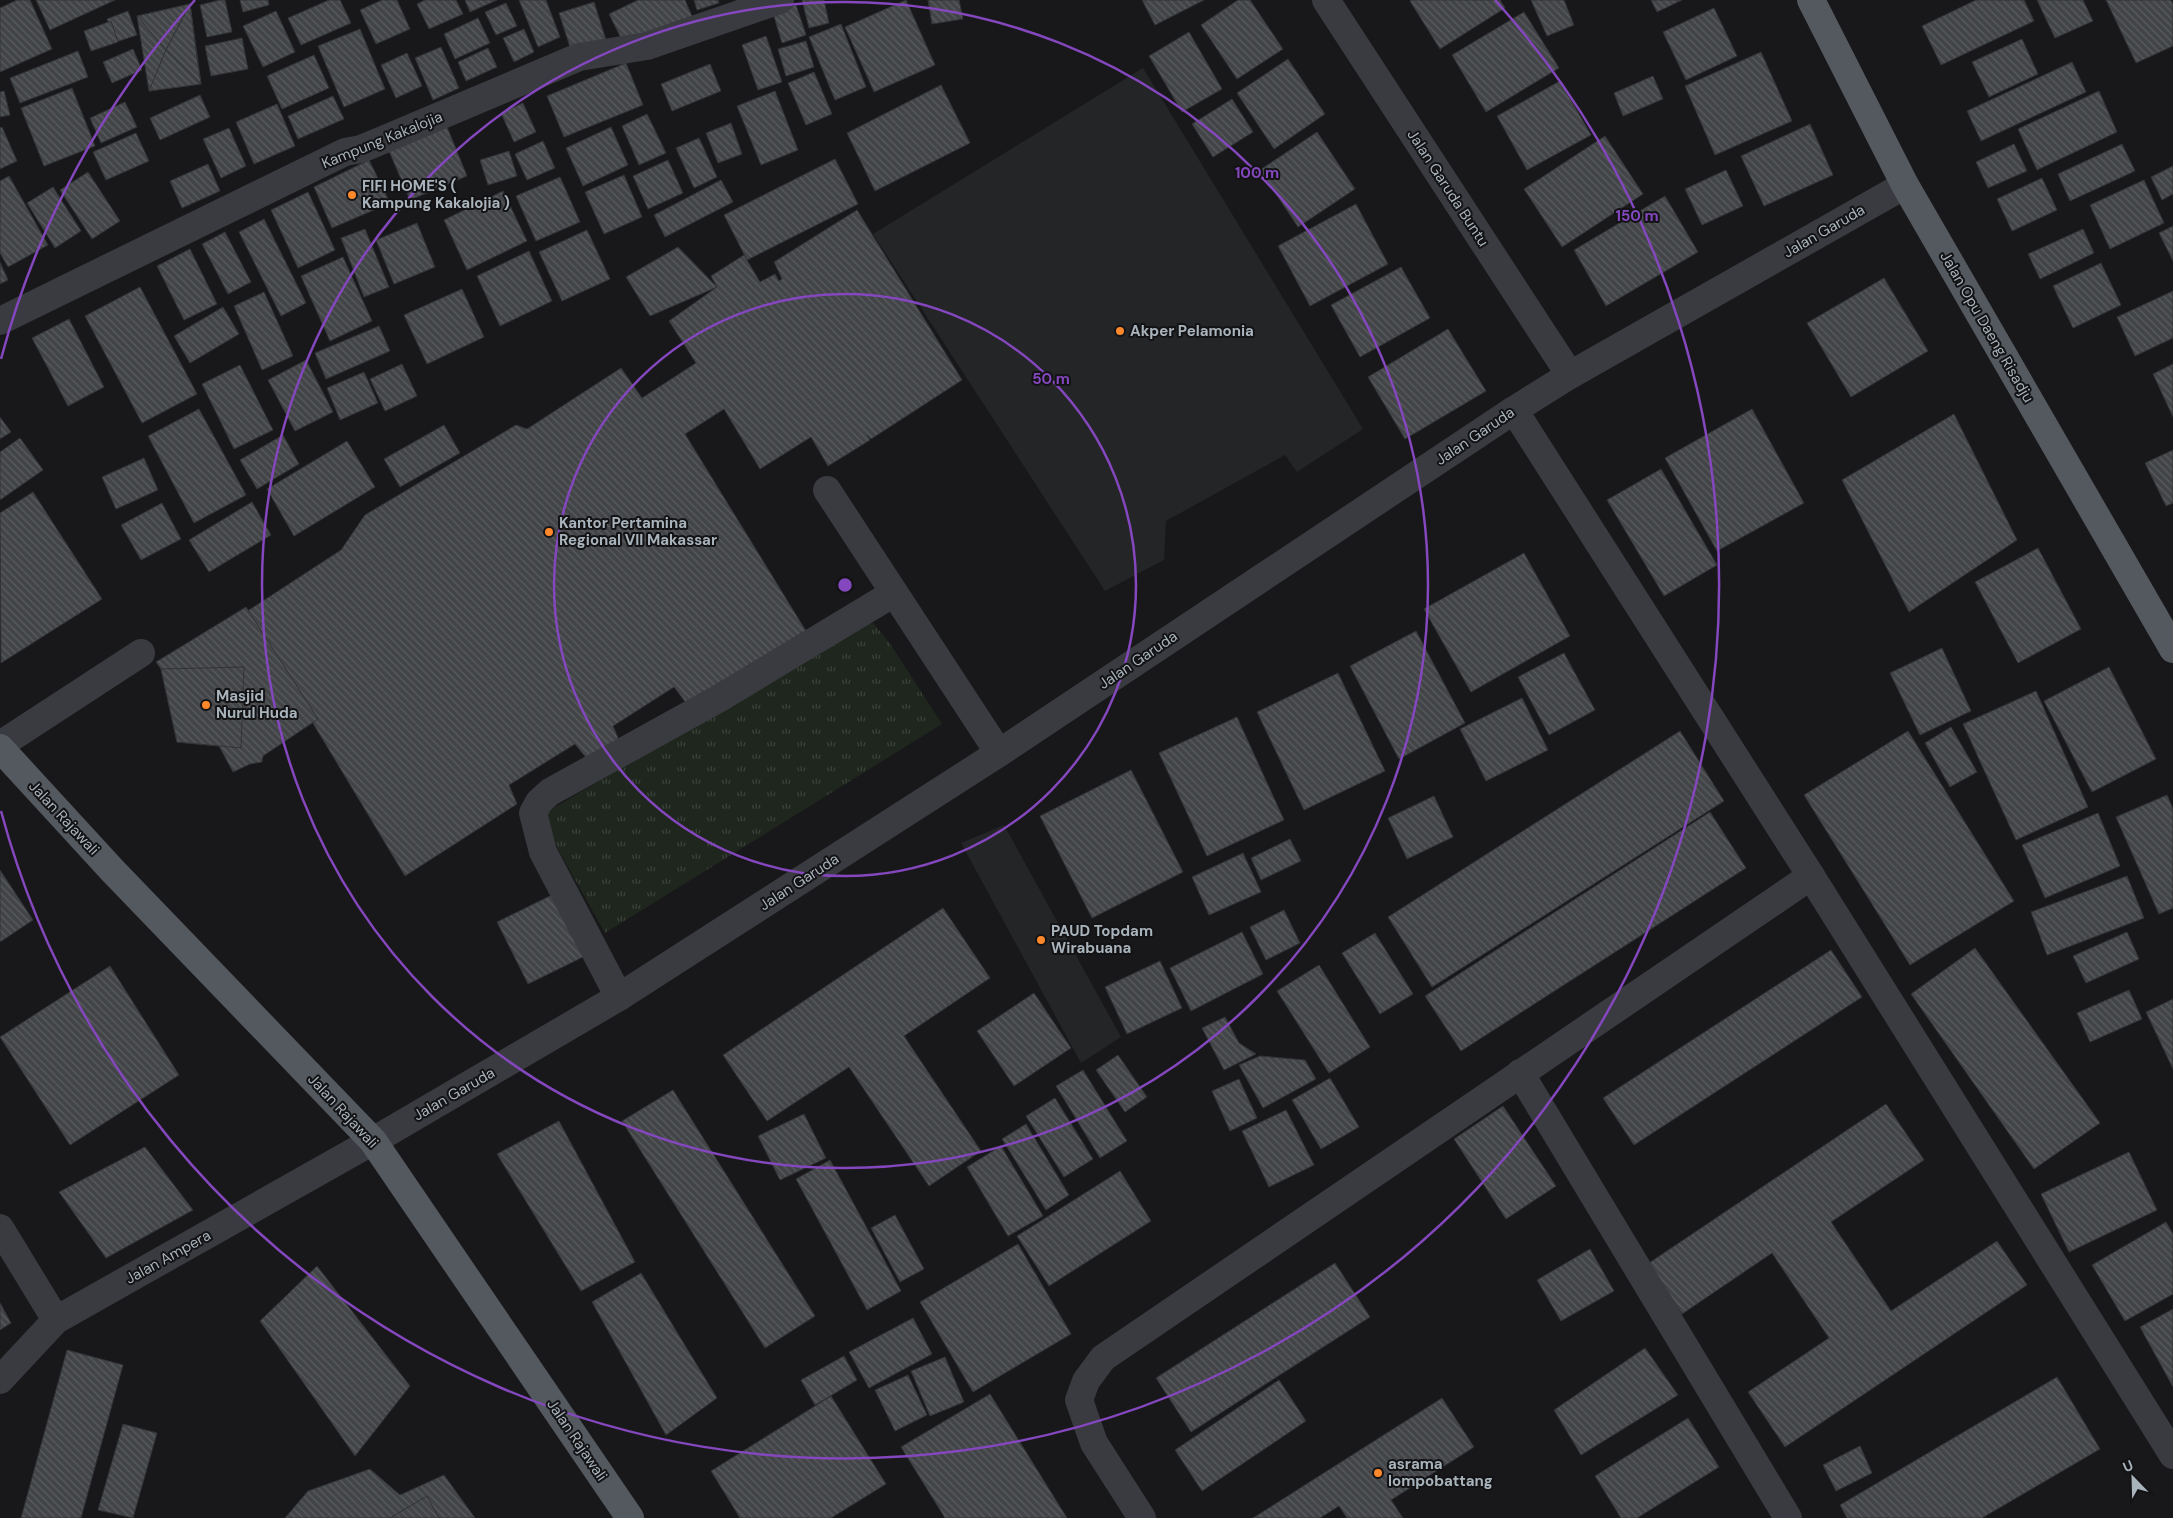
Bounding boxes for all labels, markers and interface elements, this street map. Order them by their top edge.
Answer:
street label: Kampung Kakalojia [319,107,445,173]
street label: Jalan Garuda Buntu [1403,126,1493,250]
text: 100 m [1235,163,1279,183]
place label: FIFI HOME'S ( Kampung Kakalojia ) [362,176,510,213]
marker: FIFI HOME'S ( Kampung Kakalojia ) [346,189,358,201]
street label: Jalan Garuda [1780,200,1868,262]
text: 150 m [1616,206,1659,226]
street label: Jalan Opu Daeng Risadju [1936,248,2038,406]
place label: Akper Pelamonia [1130,321,1254,341]
marker: Akper Pelamonia [1114,325,1126,337]
text: 50 m [1032,369,1070,389]
street label: Jalan Garuda [1432,402,1518,470]
place label: Kantor Pertamina Regional VII Makassar [559,513,717,550]
marker: Kantor Pertamina Regional VII Makassar [543,526,555,538]
centre of rings [836,576,854,594]
street label: Jalan Garuda [1095,626,1181,694]
place label: Masjid Nurul Huda [216,686,298,723]
marker: Masjid Nurul Huda [200,699,212,711]
street label: Jalan Rajawali [24,777,104,859]
street label: Jalan Garuda [755,849,843,915]
place label: PAUD Topdam Wirabuana [1051,921,1153,958]
marker: PAUD Topdam Wirabuana [1035,934,1047,946]
street label: Jalan Garuda [410,1063,498,1125]
street label: Jalan Rajawali [303,1070,383,1152]
street label: Jalan Ampera [122,1225,214,1289]
street label: Jalan Rajawali [542,1395,612,1485]
north arrow [2108,1453,2158,1503]
place label: asrama lompobattang [1388,1454,1493,1491]
text: U [2120,1456,2136,1476]
marker: asrama lompobattang [1372,1467,1384,1479]

